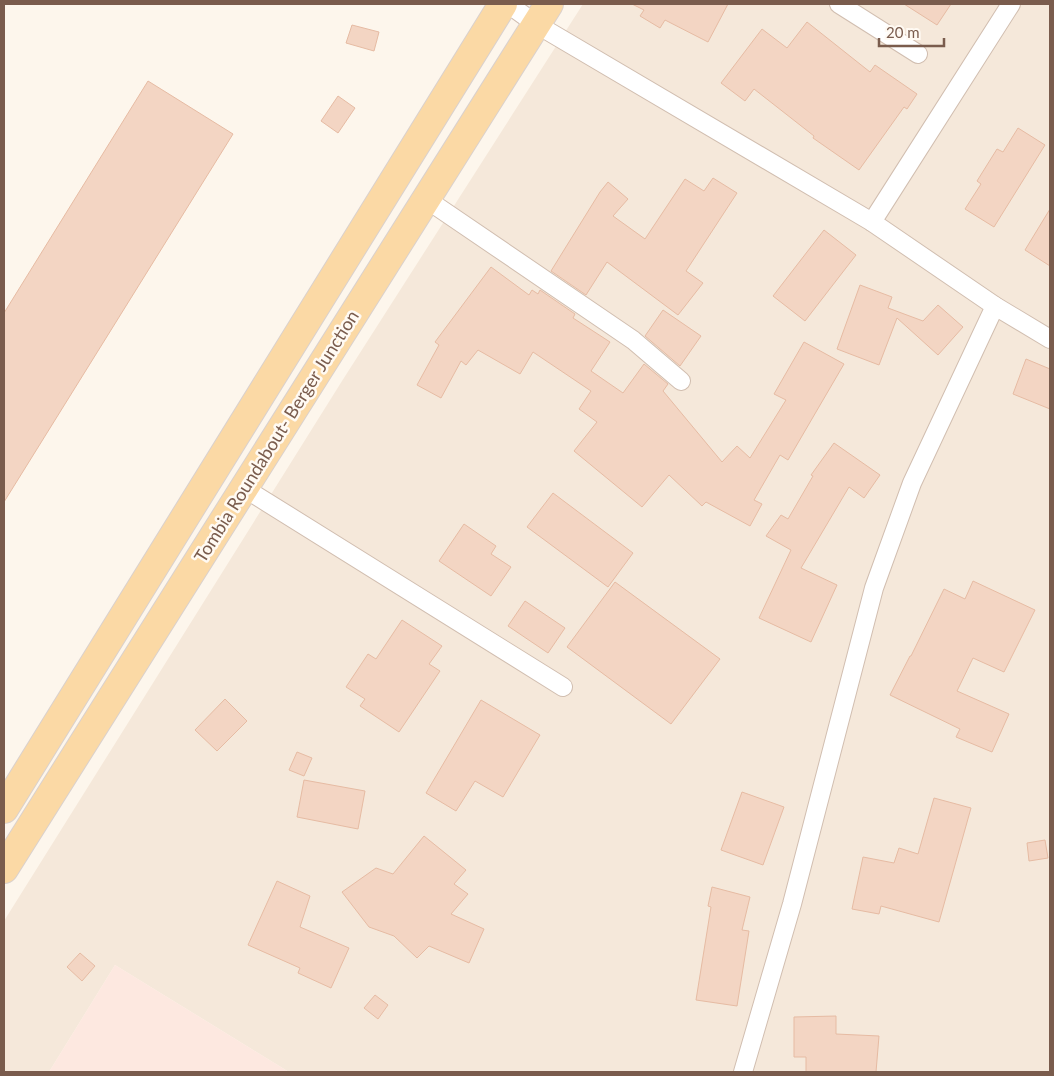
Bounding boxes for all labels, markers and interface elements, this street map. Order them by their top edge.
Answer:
scale bar [879,15,944,47]
text: 20 m [886,23,920,41]
street label: Tombia Roundabout- Berger Junction [189,306,363,566]

